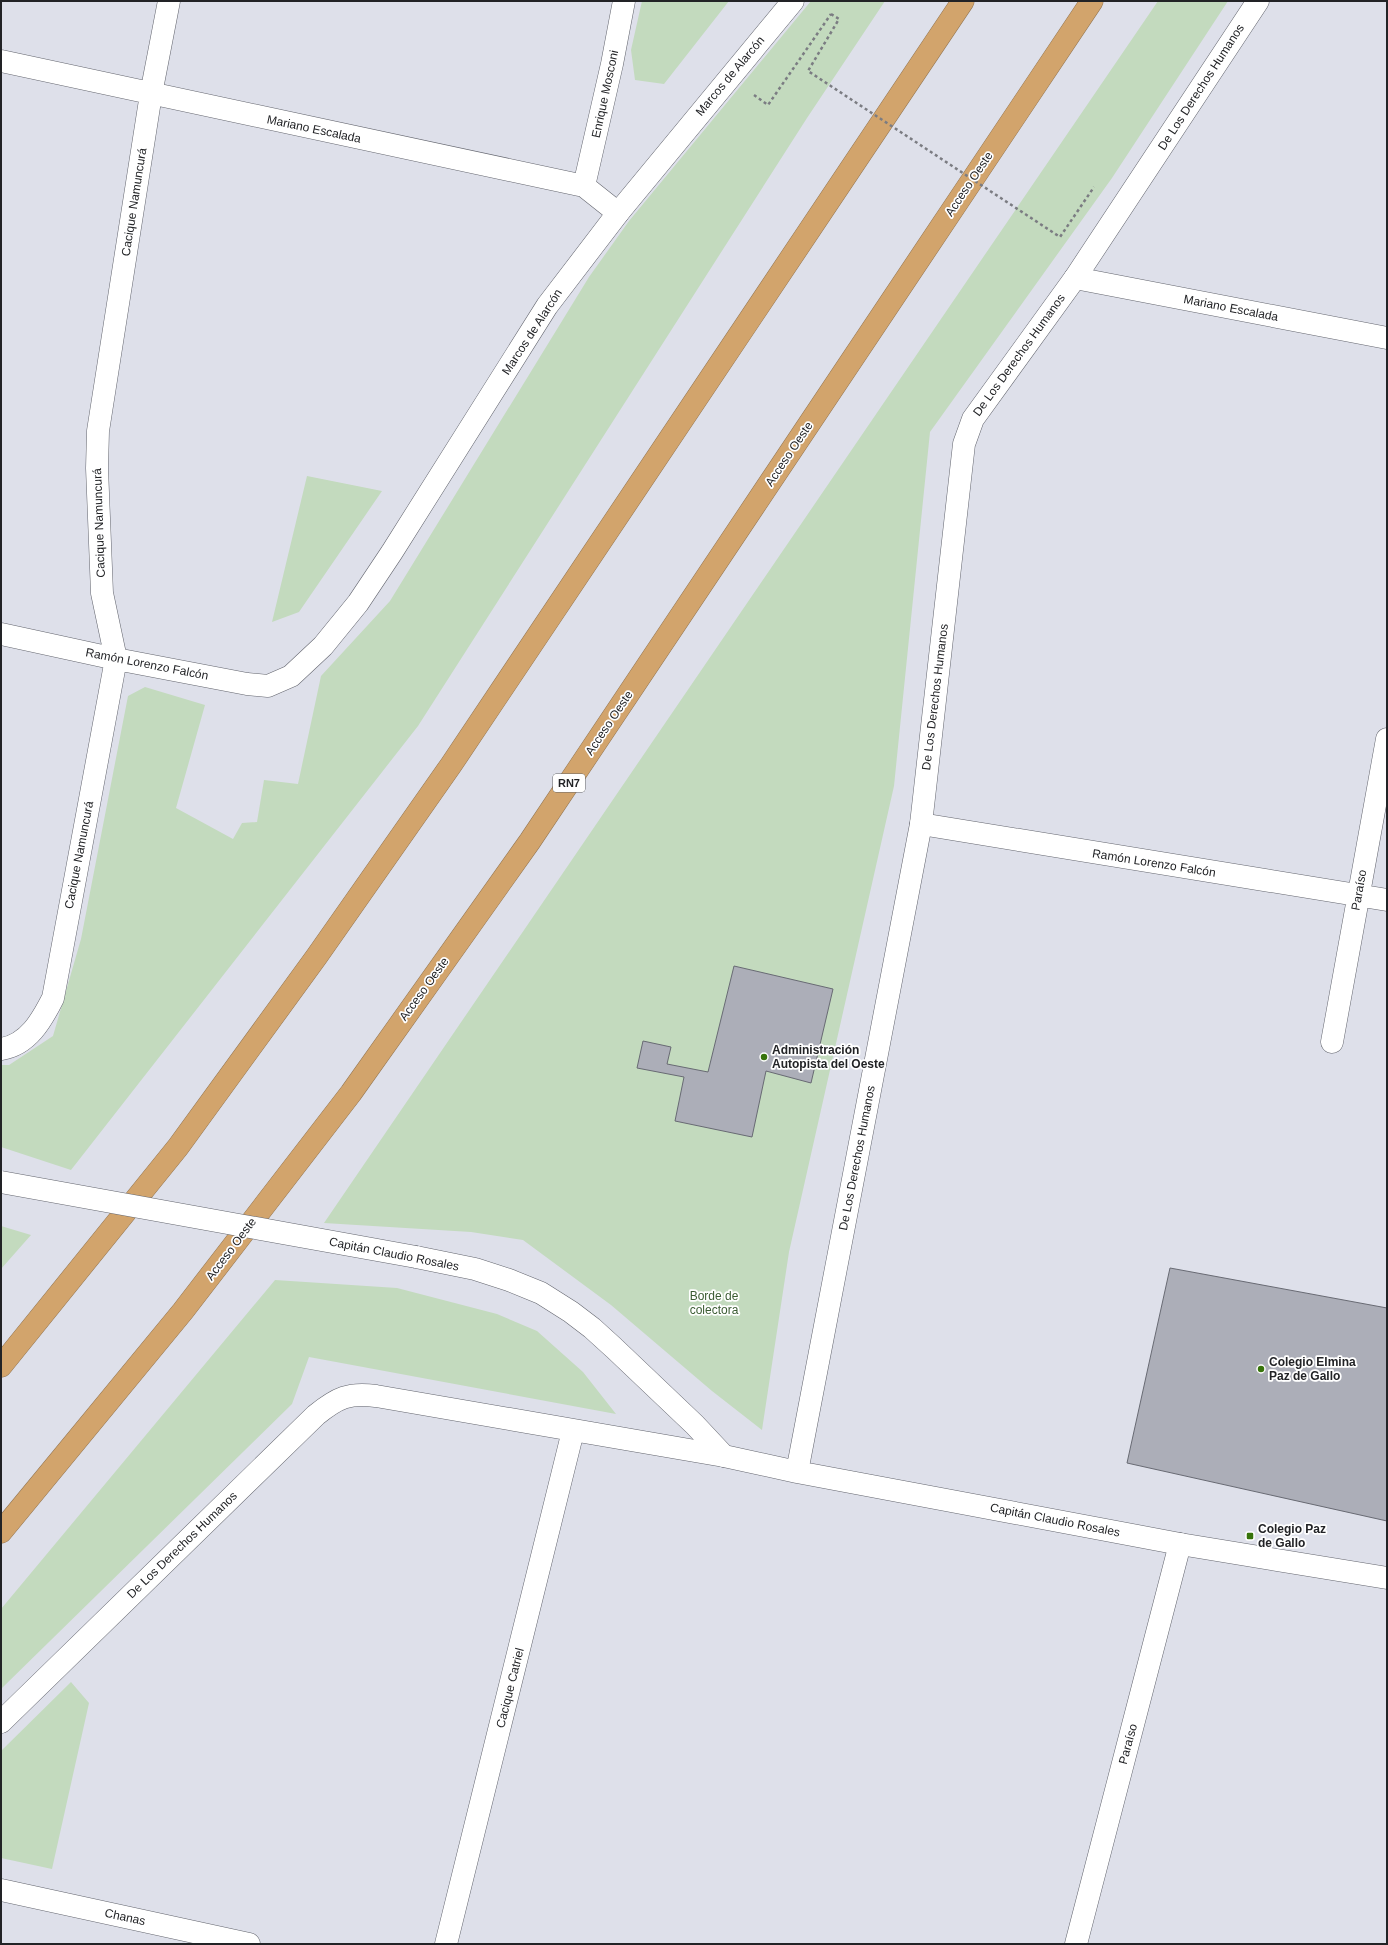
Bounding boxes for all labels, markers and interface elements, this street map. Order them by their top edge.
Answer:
street label: De Los Derechos Humanos [1155,21,1247,153]
street label: Marcos de Alarcón [693,33,767,119]
street label: Enrique Mosconi [589,49,621,139]
street label: Mariano Escalada [266,112,363,146]
street label: Cacique Namuncurá [119,147,150,257]
street label: Acceso Oeste [942,149,996,219]
street label: Marcos de Alarcón [499,287,565,377]
street label: De Los Derechos Humanos [970,291,1068,419]
street label: Mariano Escalada [1183,292,1280,324]
street label: Acceso Oeste [762,419,816,489]
street label: Cacique Namuncurá [90,468,108,578]
street label: De Los Derechos Humanos [919,623,951,771]
street label: Ramón Lorenzo Falcón [84,645,210,683]
street label: Acceso Oeste [582,688,636,758]
road number: RN7 [553,774,585,792]
street label: Cacique Namuncurá [62,800,96,910]
street label: Ramón Lorenzo Falcón [1091,846,1217,880]
street label: Paraíso [1349,868,1370,912]
street label: Acceso Oeste [396,954,452,1023]
place label: Administración Autopista del Oeste [772,1043,885,1071]
marker: Administración Autopista del Oeste [759,1052,769,1062]
street label: De Los Derechos Humanos [836,1084,878,1232]
street label: Acceso Oeste [203,1215,259,1283]
street label: Capitán Claudio Rosales [328,1235,460,1273]
park label: Borde de colectora [690,1289,739,1317]
place label: Colegio Elmina Paz de Gallo [1269,1355,1356,1383]
marker: Colegio Elmina Paz de Gallo [1256,1364,1266,1374]
street label: De Los Derechos Humanos [124,1489,240,1601]
street label: Capitán Claudio Rosales [989,1501,1121,1539]
place label: Colegio Paz de Gallo [1258,1522,1326,1550]
marker: Colegio Paz de Gallo [1245,1531,1255,1541]
street label: Cacique Catriel [493,1647,527,1729]
street label: Paraíso [1116,1722,1140,1766]
street label: Chanas [103,1906,147,1928]

